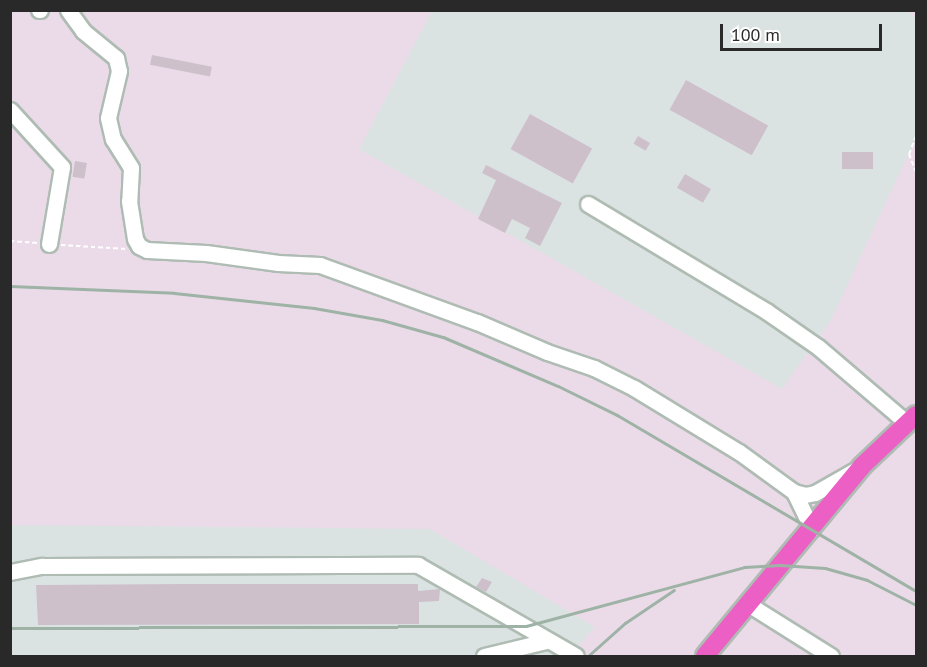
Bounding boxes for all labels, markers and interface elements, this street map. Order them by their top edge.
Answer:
scale bar [723,12,885,50]
text: 100 m [731,23,780,46]

